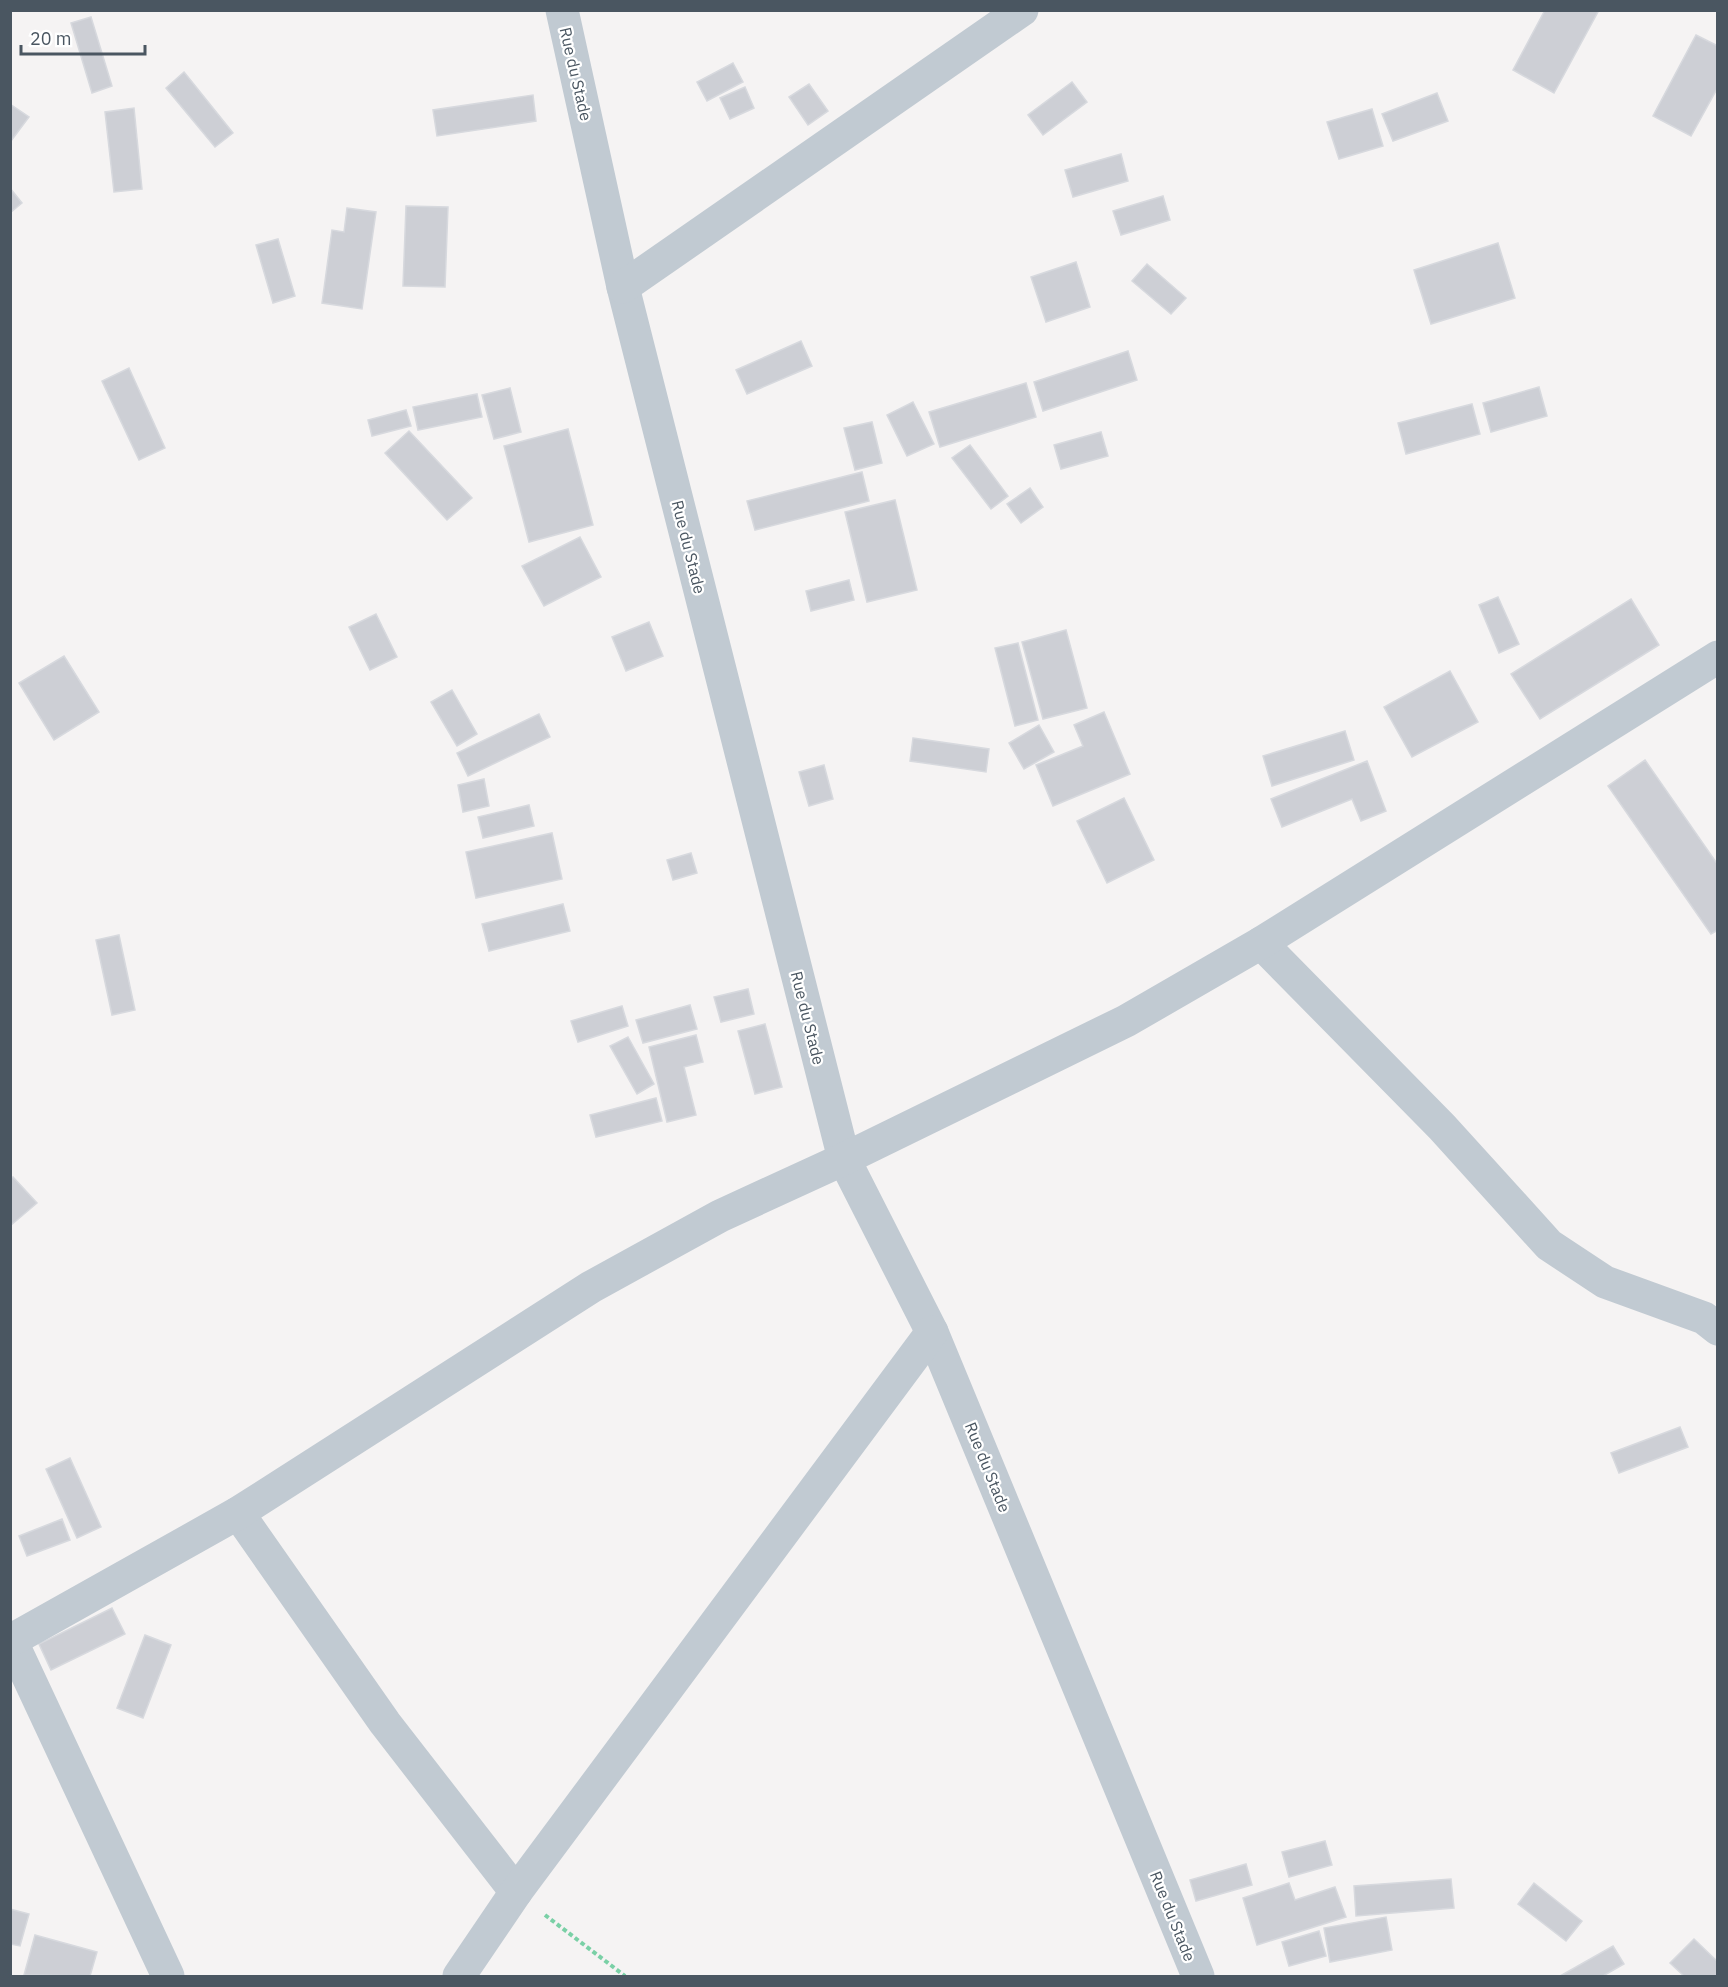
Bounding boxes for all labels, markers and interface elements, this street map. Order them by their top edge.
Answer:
scale bar [21,18,146,56]
street label: Rue du Stade [556,25,597,123]
text: 20 m [30,27,72,50]
street label: Rue du Stade [668,498,710,596]
street label: Rue du Stade [787,969,829,1067]
street label: Rue du Stade [961,1419,1015,1515]
street label: Rue du Stade [1146,1868,1200,1964]

